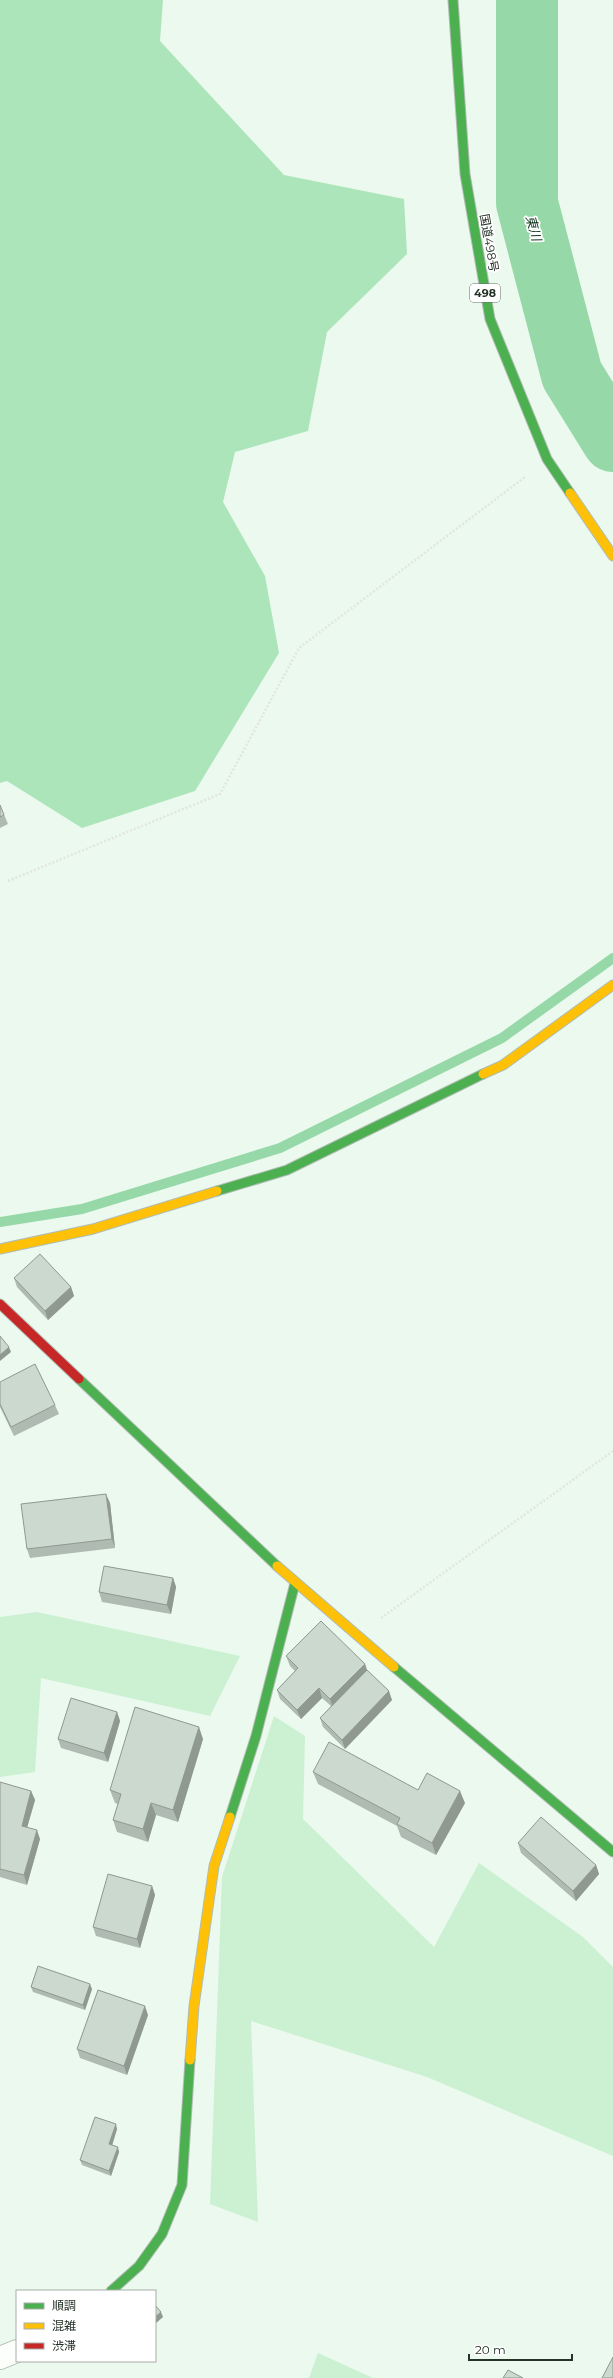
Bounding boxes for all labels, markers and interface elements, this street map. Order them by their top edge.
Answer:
street label: 国道498号 [477,213,502,273]
water label: 東川 [523,213,546,245]
road number: 498 [470,284,500,302]
legend [16,2290,156,2362]
text: 順調 [52,2298,76,2313]
text: 混雑 [52,2318,76,2333]
scale bar [469,2336,572,2362]
text: 渋滞 [52,2338,76,2353]
text: 20 m [475,2342,506,2357]

